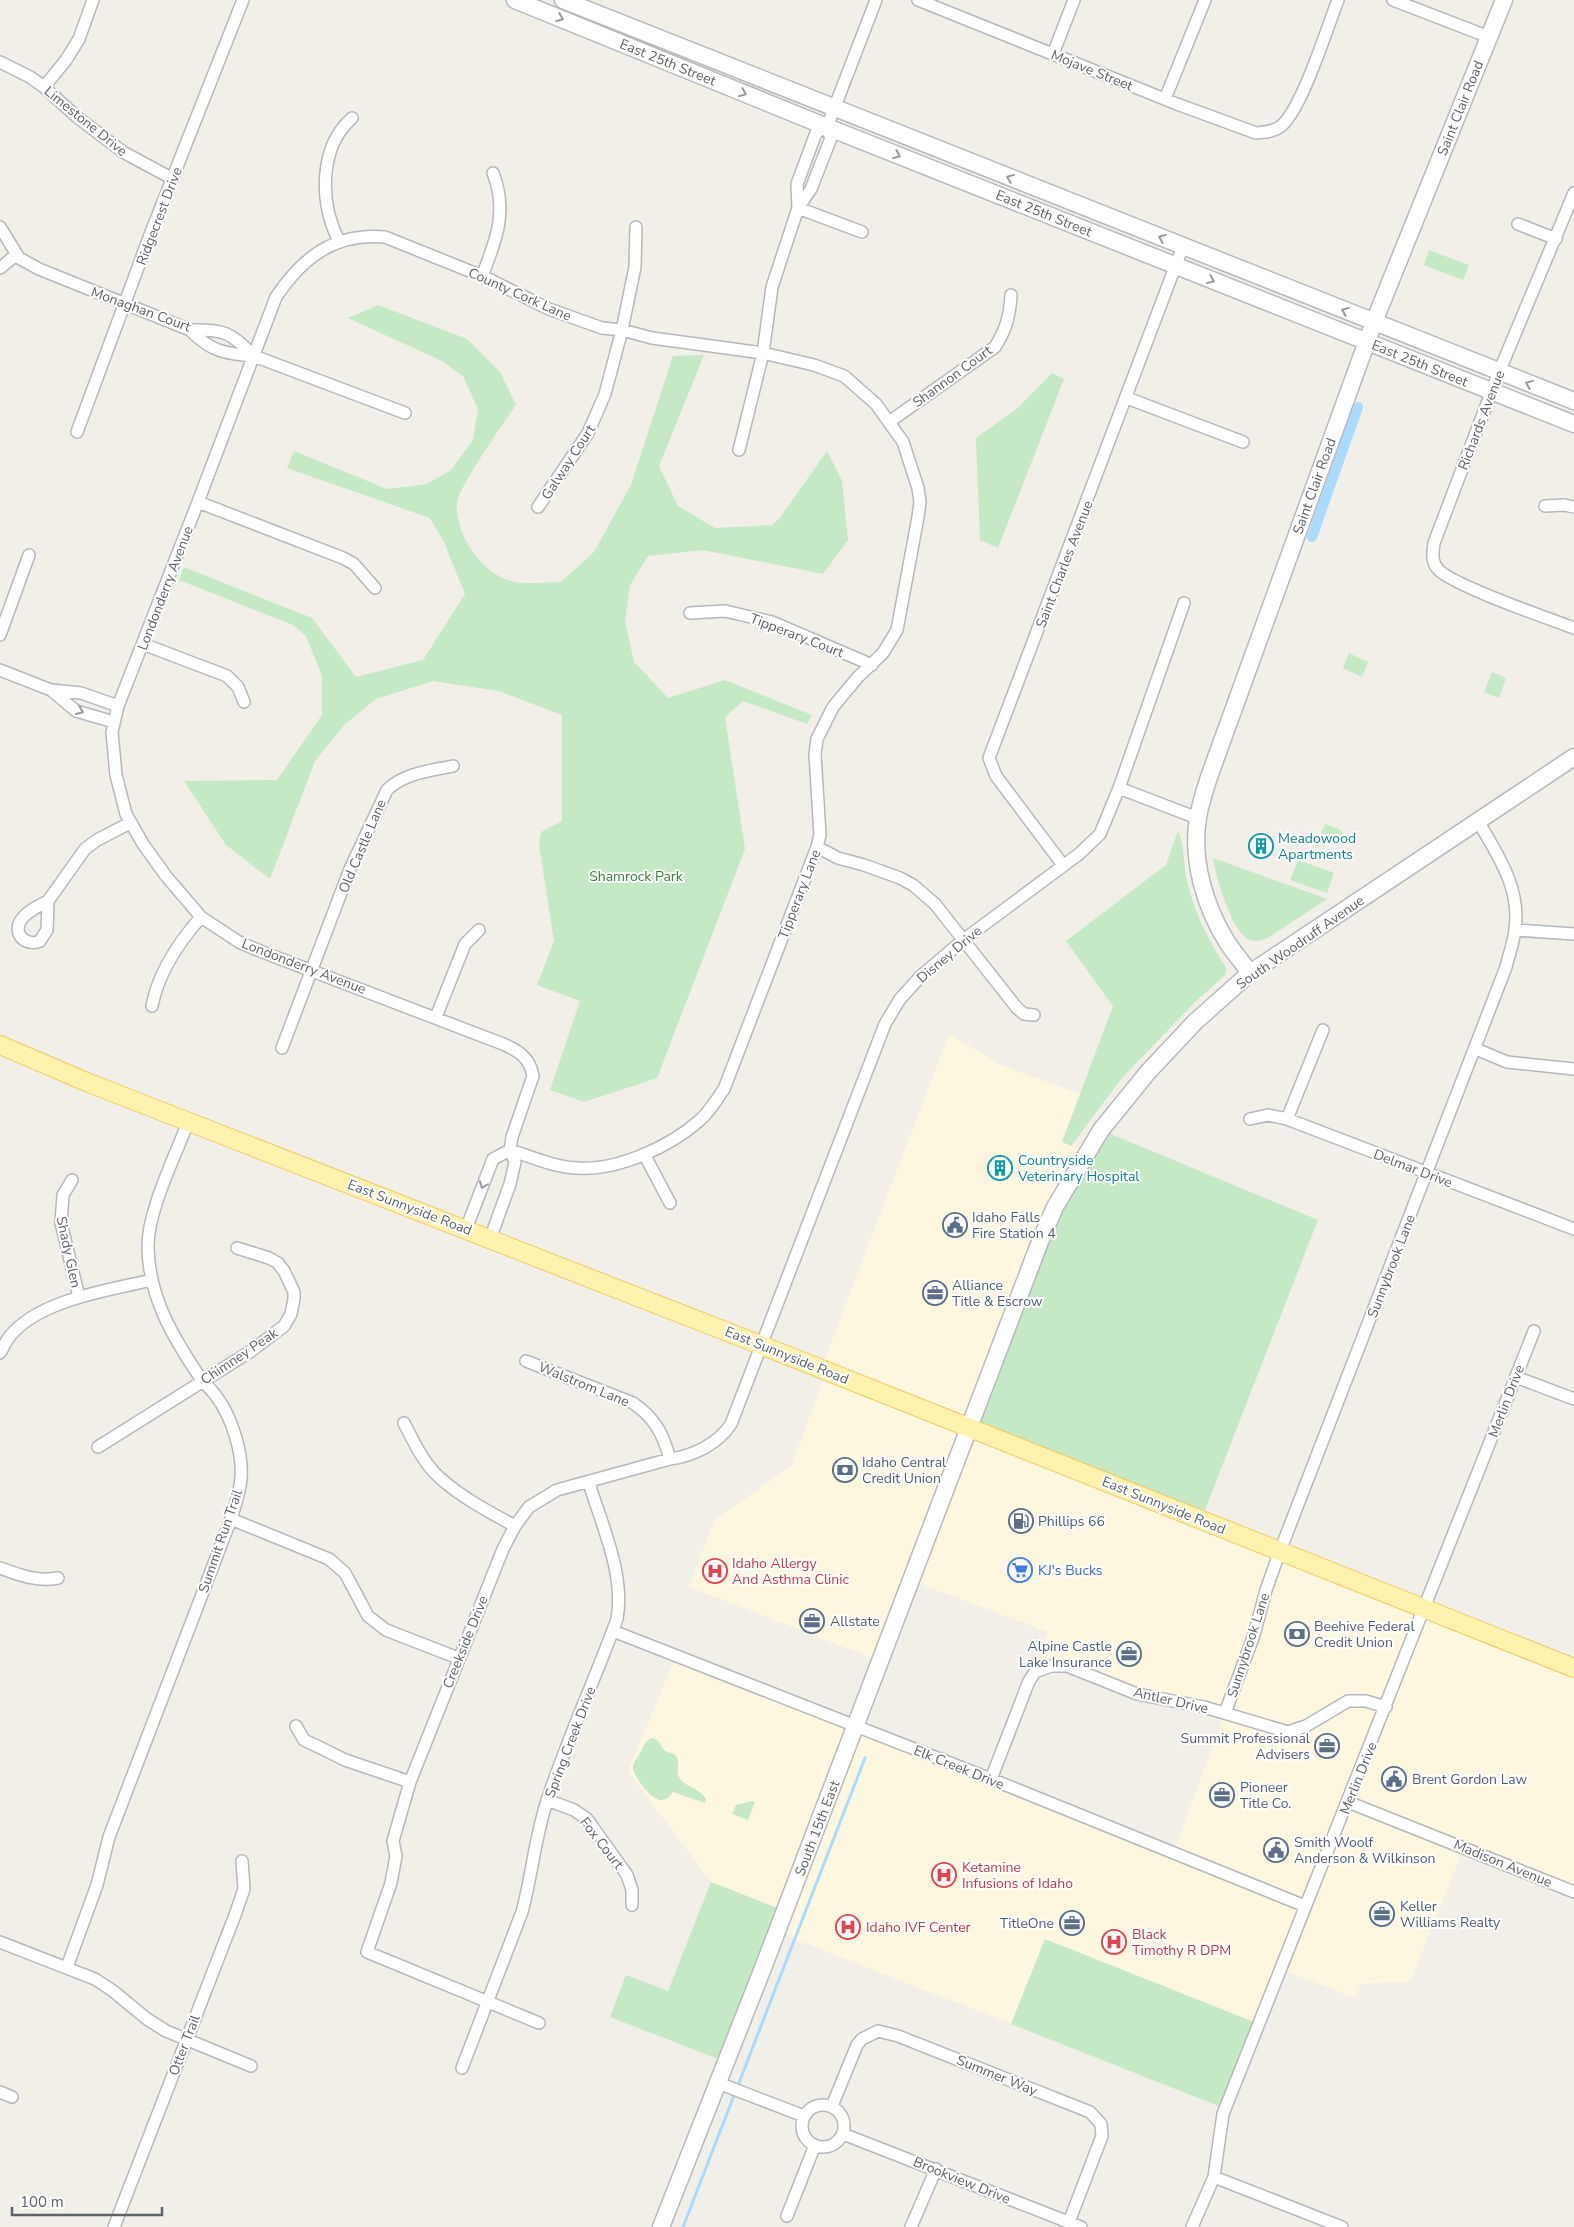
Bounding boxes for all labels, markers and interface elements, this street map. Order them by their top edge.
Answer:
one-way arrow [555,12,564,23]
street label: East 25th Street [617,35,719,90]
street label: Mojave Street [1048,45,1136,96]
street label: Saint Clair Road [1433,58,1488,159]
street label: Limestone Drive [40,82,131,161]
one-way arrow [738,87,747,97]
one-way arrow [892,149,901,159]
street label: Ridgecrest Drive [132,164,187,268]
one-way arrow [1007,174,1015,184]
street label: East 25th Street [993,186,1095,241]
one-way arrow [1158,234,1166,244]
street label: County Cork Lane [465,263,574,326]
one-way arrow [1206,273,1215,284]
street label: Monaghan Court [88,283,194,336]
one-way arrow [1341,306,1350,317]
street label: East 25th Street [1369,336,1471,391]
street label: Shannon Court [909,341,996,412]
street label: Richards Avenue [1454,368,1509,473]
one-way arrow [1525,379,1534,390]
street label: Galway Court [537,421,600,504]
street label: Saint Clair Road [1288,435,1341,537]
street label: Saint Charles Avenue [1031,498,1098,631]
street label: Londonderry Avenue [133,523,198,653]
street label: Tipperary Court [747,609,846,662]
one-way arrow [75,705,84,715]
street label: Old Castle Lane [334,796,391,896]
place label: Meadowood Apartments [1278,829,1356,864]
building icon: Meadowood Apartments [1248,833,1274,859]
street label: Tipperary Lane [774,847,825,942]
park label: Shamrock Park [589,867,684,886]
street label: South Woodruff Avenue [1232,891,1368,994]
street label: Disney Drive [913,921,986,987]
street label: Londonderry Avenue [239,934,369,999]
street label: Delmar Drive [1371,1145,1455,1192]
place label: Countryside Veterinary Hospital [1017,1151,1140,1186]
building icon: Countryside Veterinary Hospital [987,1155,1013,1181]
street label: East Sunnyside Road [345,1175,475,1240]
one-way arrow [479,1180,489,1189]
place label: Idaho Falls Fire Station 4 [972,1208,1056,1243]
public building icon: Idaho Falls Fire Station 4 [942,1212,968,1238]
street label: Sunnybrook Lane [1363,1212,1420,1321]
street label: Shady Glen [52,1215,85,1290]
place label: Alliance Title & Escrow [952,1276,1043,1311]
office icon: Alliance Title & Escrow [922,1280,948,1306]
street label: East Sunnyside Road [722,1322,851,1389]
street label: Chimney Peak [197,1323,282,1389]
street label: Walstrom Lane [536,1358,632,1411]
street label: Merlin Drive [1484,1362,1529,1440]
place label: Idaho Central Credit Union [862,1453,947,1488]
bank icon: Idaho Central Credit Union [832,1457,858,1483]
street label: East Sunnyside Road [1099,1472,1228,1539]
street label: Summit Run Trail [194,1486,247,1595]
fuel station icon: Phillips 66 [1008,1508,1034,1534]
place label: Phillips 66 [1038,1512,1105,1531]
place label: Idaho Allergy And Asthma Clinic [732,1554,850,1589]
supermarket icon: KJ's Bucks [1007,1557,1033,1583]
hospital icon: Idaho Allergy And Asthma Clinic [702,1558,728,1584]
place label: KJ's Bucks [1038,1561,1103,1580]
street label: Sunnybrook Lane [1223,1590,1274,1700]
street label: Creekside Drive [438,1593,493,1691]
office icon: Allstate [799,1608,825,1634]
place label: Allstate [830,1612,880,1631]
place label: Beehive Federal Credit Union [1314,1617,1416,1652]
bank icon: Beehive Federal Credit Union [1284,1621,1310,1647]
place label: Alpine Castle Lake Insurance [1019,1637,1112,1672]
office icon: Alpine Castle Lake Insurance [1116,1641,1142,1667]
street label: Antler Drive [1132,1683,1210,1718]
street label: Spring Creek Drive [540,1684,600,1801]
place label: Summit Professional Advisers [1181,1729,1311,1764]
office icon: Summit Professional Advisers [1314,1733,1340,1759]
street label: Merlin Drive [1335,1739,1382,1817]
street label: Elk Creek Drive [911,1741,1007,1794]
public building icon: Brent Gordon Law [1381,1766,1407,1792]
place label: Brent Gordon Law [1412,1770,1528,1789]
street label: South 15th East [791,1778,844,1879]
place label: Pioneer Title Co. [1240,1778,1291,1813]
office icon: Pioneer Title Co. [1209,1782,1235,1808]
street label: Fox Court [575,1813,628,1873]
place label: Smith Woolf Anderson & Wilkinson [1294,1833,1436,1868]
street label: Madison Avenue [1451,1835,1555,1892]
public building icon: Smith Woolf Anderson & Wilkinson [1263,1837,1289,1863]
place label: Ketamine Infusions of Idaho [962,1858,1073,1893]
hospital icon: Ketamine Infusions of Idaho [931,1862,957,1888]
place label: Keller Williams Realty [1400,1897,1501,1932]
office icon: Keller Williams Realty [1369,1901,1395,1927]
office icon: TitleOne [1059,1910,1085,1936]
hospital icon: Idaho IVF Center [835,1914,861,1940]
place label: TitleOne [1000,1914,1054,1933]
place label: Idaho IVF Center [866,1918,971,1937]
place label: Black Timothy R DPM [1132,1925,1231,1960]
hospital icon: Black Timothy R DPM [1101,1929,1127,1955]
street label: Otter Trail [164,2011,205,2078]
street label: Summer Way [954,2051,1041,2101]
street label: Brookview Drive [910,2152,1013,2209]
scale bar [12,2184,162,2216]
text: 100 m [20,2192,64,2212]

